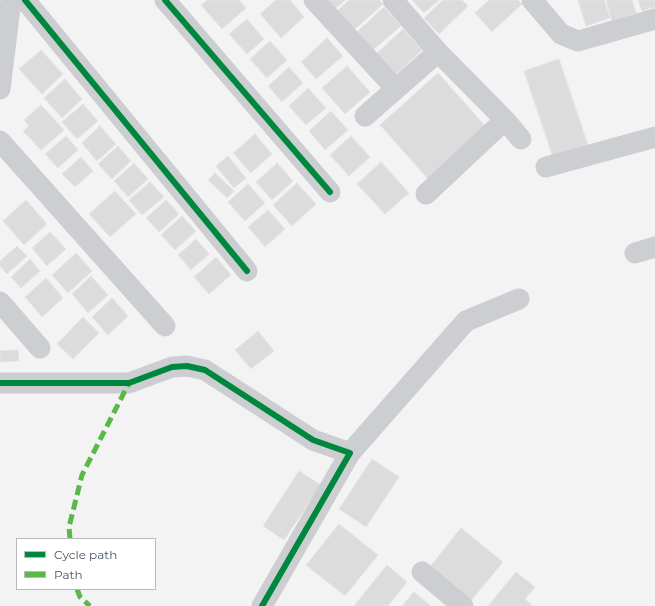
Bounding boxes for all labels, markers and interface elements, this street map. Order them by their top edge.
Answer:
legend [16,538,156,590]
text: Cycle path [54,547,117,562]
text: Path [54,567,83,582]

